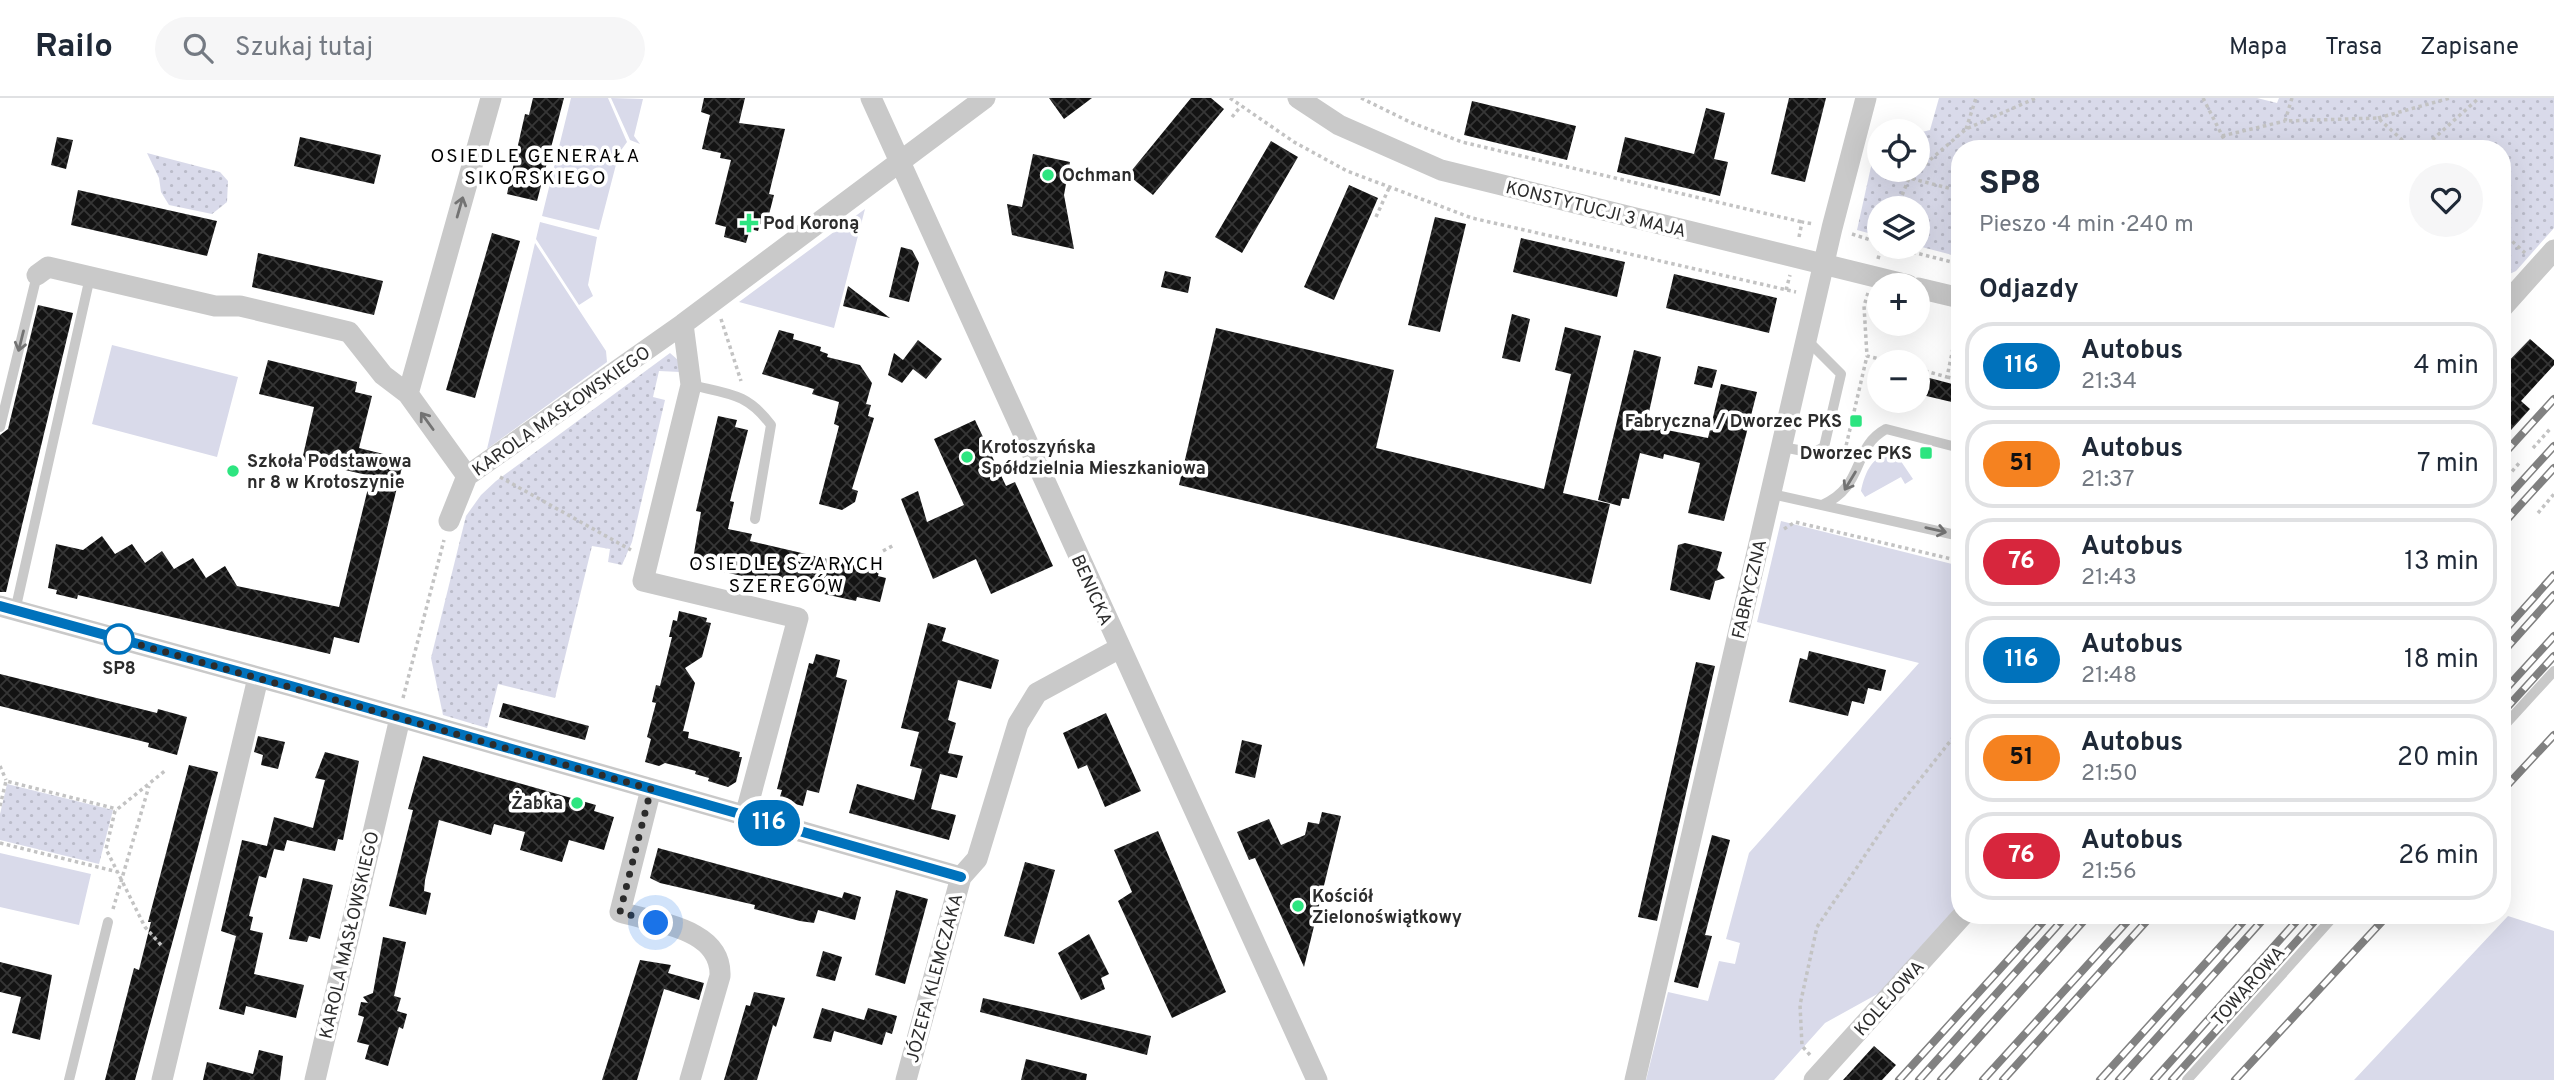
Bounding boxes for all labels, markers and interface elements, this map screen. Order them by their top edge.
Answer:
search box [155,17,645,80]
text: Railo [35,27,113,69]
icon: search [179,29,217,67]
text: Szukaj tutaj [235,32,373,65]
text: Mapa [2229,33,2287,63]
text: Trasa [2325,33,2382,63]
text: Zapisane [2420,33,2519,63]
map controls [1867,119,1930,413]
button: locate [1867,119,1930,182]
district label: OSIEDLE GENERAŁA SIKORSKIEGO [430,145,642,191]
button: heart [2409,163,2483,237]
text: SP8 [1979,164,2041,206]
place label: Ochman [1062,165,1132,188]
marker: Ochman [1040,167,1056,183]
street label: KONSTYTUCJI 3 MAJA [1503,177,1688,244]
one-way arrow [455,196,468,218]
button: layers [1867,196,1930,259]
text: Pieszo · 4 min · 240 m [1979,211,2194,240]
place label: Pod Koroną [763,213,859,236]
marker: Pod Koroną [741,215,757,231]
button: + [1867,273,1930,336]
text: Odjazdy [1979,274,2079,307]
one-way arrow [14,329,27,352]
text: Autobus [2081,335,2183,368]
street label: KAROLA MASŁOWSKIEGO [468,342,655,483]
button: − [1867,350,1930,413]
text: 4 min [2413,350,2479,383]
text: 116 [2005,351,2038,381]
text: 21:34 [2081,368,2137,397]
place label: Fabryczna / Dworzec PKS [1625,411,1842,434]
one-way arrow [420,412,434,431]
marker: Fabryczna / Dworzec PKS [1848,413,1864,429]
text: Autobus [2081,433,2183,466]
place label: Krotoszyńska Spółdzielnia Mieszkaniowa [981,437,1206,481]
place label: Dworzec PKS [1800,443,1912,466]
marker: Dworzec PKS [1918,445,1934,461]
text: 7 min [2417,448,2479,481]
marker: Krotoszyńska Spółdzielnia Mieszkaniowa [959,449,975,465]
text: 51 [2009,449,2034,479]
place label: Szkoła Podstawowa nr 8 w Krotoszynie [247,451,412,495]
marker: Szkoła Podstawowa nr 8 w Krotoszynie [225,463,241,479]
text: 21:37 [2081,466,2134,495]
one-way arrow [1843,471,1857,491]
one-way arrow [1924,524,1947,538]
text: Autobus [2081,531,2183,564]
street label: FABRYCZNA [1728,537,1773,641]
text: 13 min [2404,546,2479,579]
text: 76 [2008,547,2035,577]
street label: BENICKA [1065,551,1117,630]
district label: OSIEDLE SZARYCH SZEREGÓW [689,553,885,599]
text: 21:43 [2081,564,2137,593]
marker: SP8 [104,624,134,654]
text: Autobus [2081,629,2183,662]
text: 18 min [2404,644,2479,677]
text: 116 [2005,645,2038,675]
place label: SP8 [102,658,136,681]
text: 21:48 [2081,662,2137,691]
text: Autobus [2081,727,2183,760]
text: 20 min [2397,742,2479,775]
text: 51 [2009,743,2034,773]
text: 21:50 [2081,760,2138,789]
place label: Żabka [511,791,563,816]
marker: Żabka [569,795,585,811]
line badge: 116 [729,800,809,846]
text: 116 [752,808,786,838]
text: Autobus [2081,825,2183,858]
street label: KAROLA MASŁOWSKIEGO [315,829,386,1041]
text: 26 min [2398,840,2479,873]
text: 76 [2008,841,2035,871]
text: 21:56 [2081,858,2137,887]
place label: Kościół Zielonoświątkowy [1312,886,1462,930]
street label: JÓZEFA KLEMCZAKA [900,891,969,1066]
marker: Kościół Zielonoświątkowy [1290,898,1306,914]
your location [638,905,673,940]
street label: TOWAROWA [2207,942,2291,1032]
street label: KOLEJOWA [1850,956,1930,1042]

